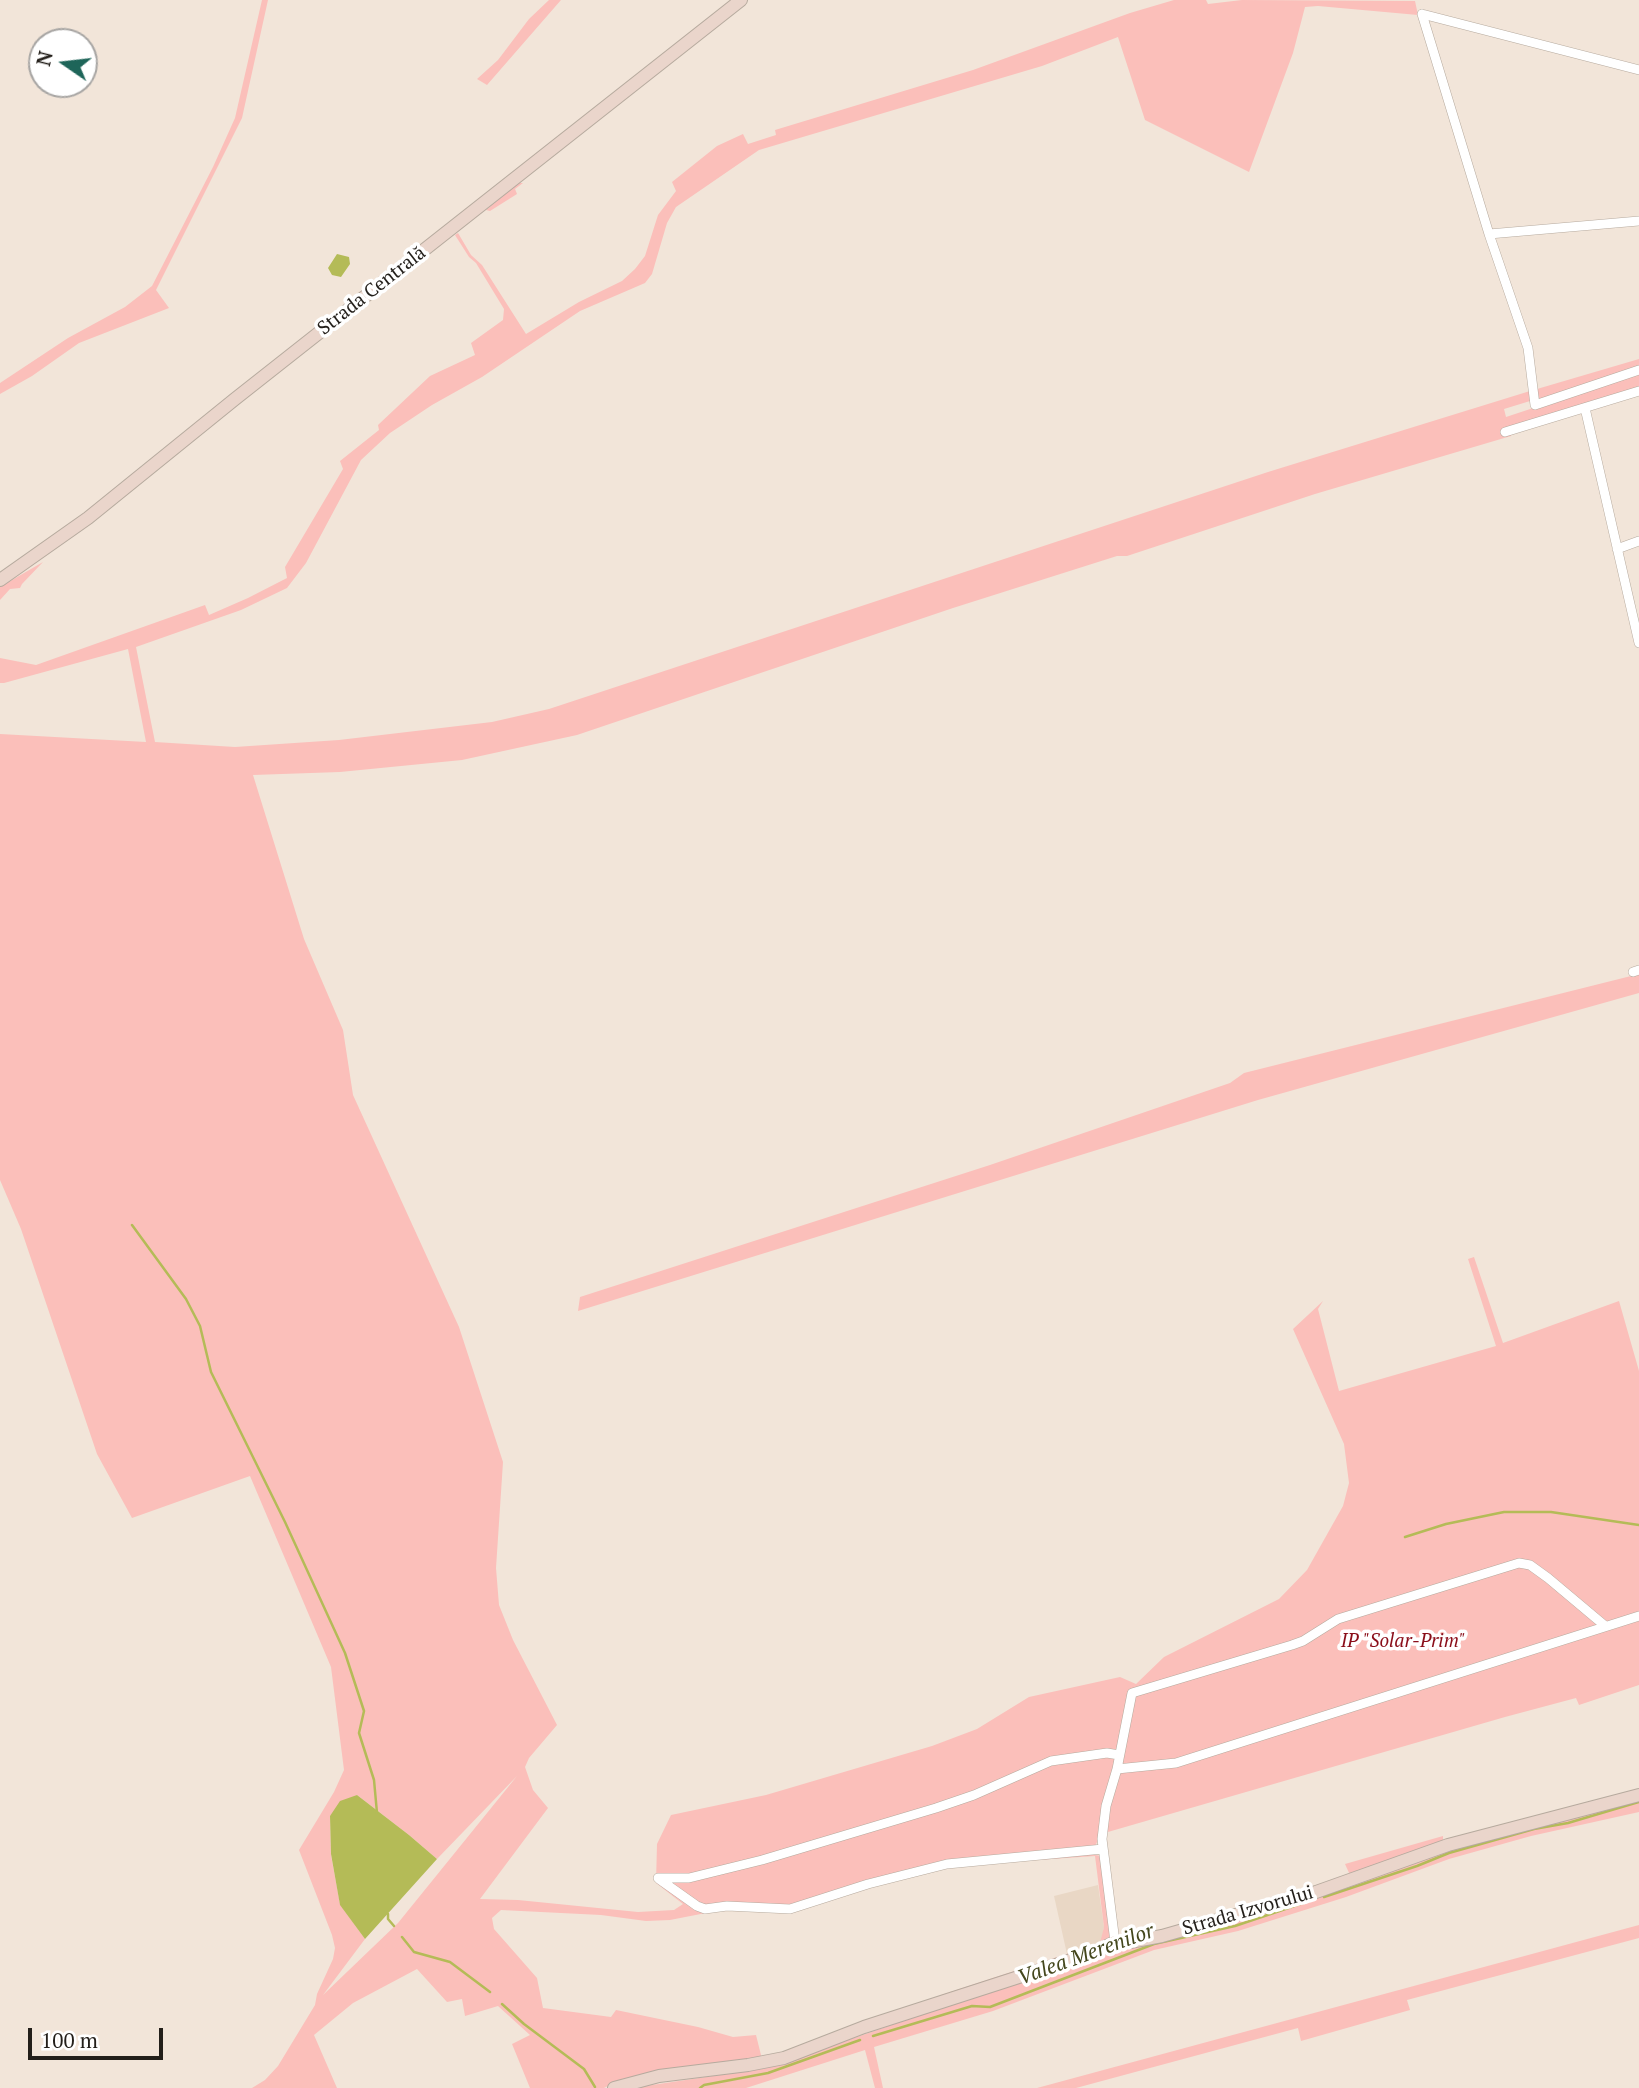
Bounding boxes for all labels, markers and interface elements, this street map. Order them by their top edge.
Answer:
north arrow [28,28,98,98]
text: N [30,48,58,68]
street label: Strada Centrală [313,242,431,340]
park label: IP "Solar-Prim" [1341,1631,1465,1653]
street label: Strada Izvorului [1180,1881,1316,1941]
water label: Valea Merenilor [1014,1919,1158,1991]
scale bar [32,2014,166,2058]
text: 100 m [41,2026,98,2054]

